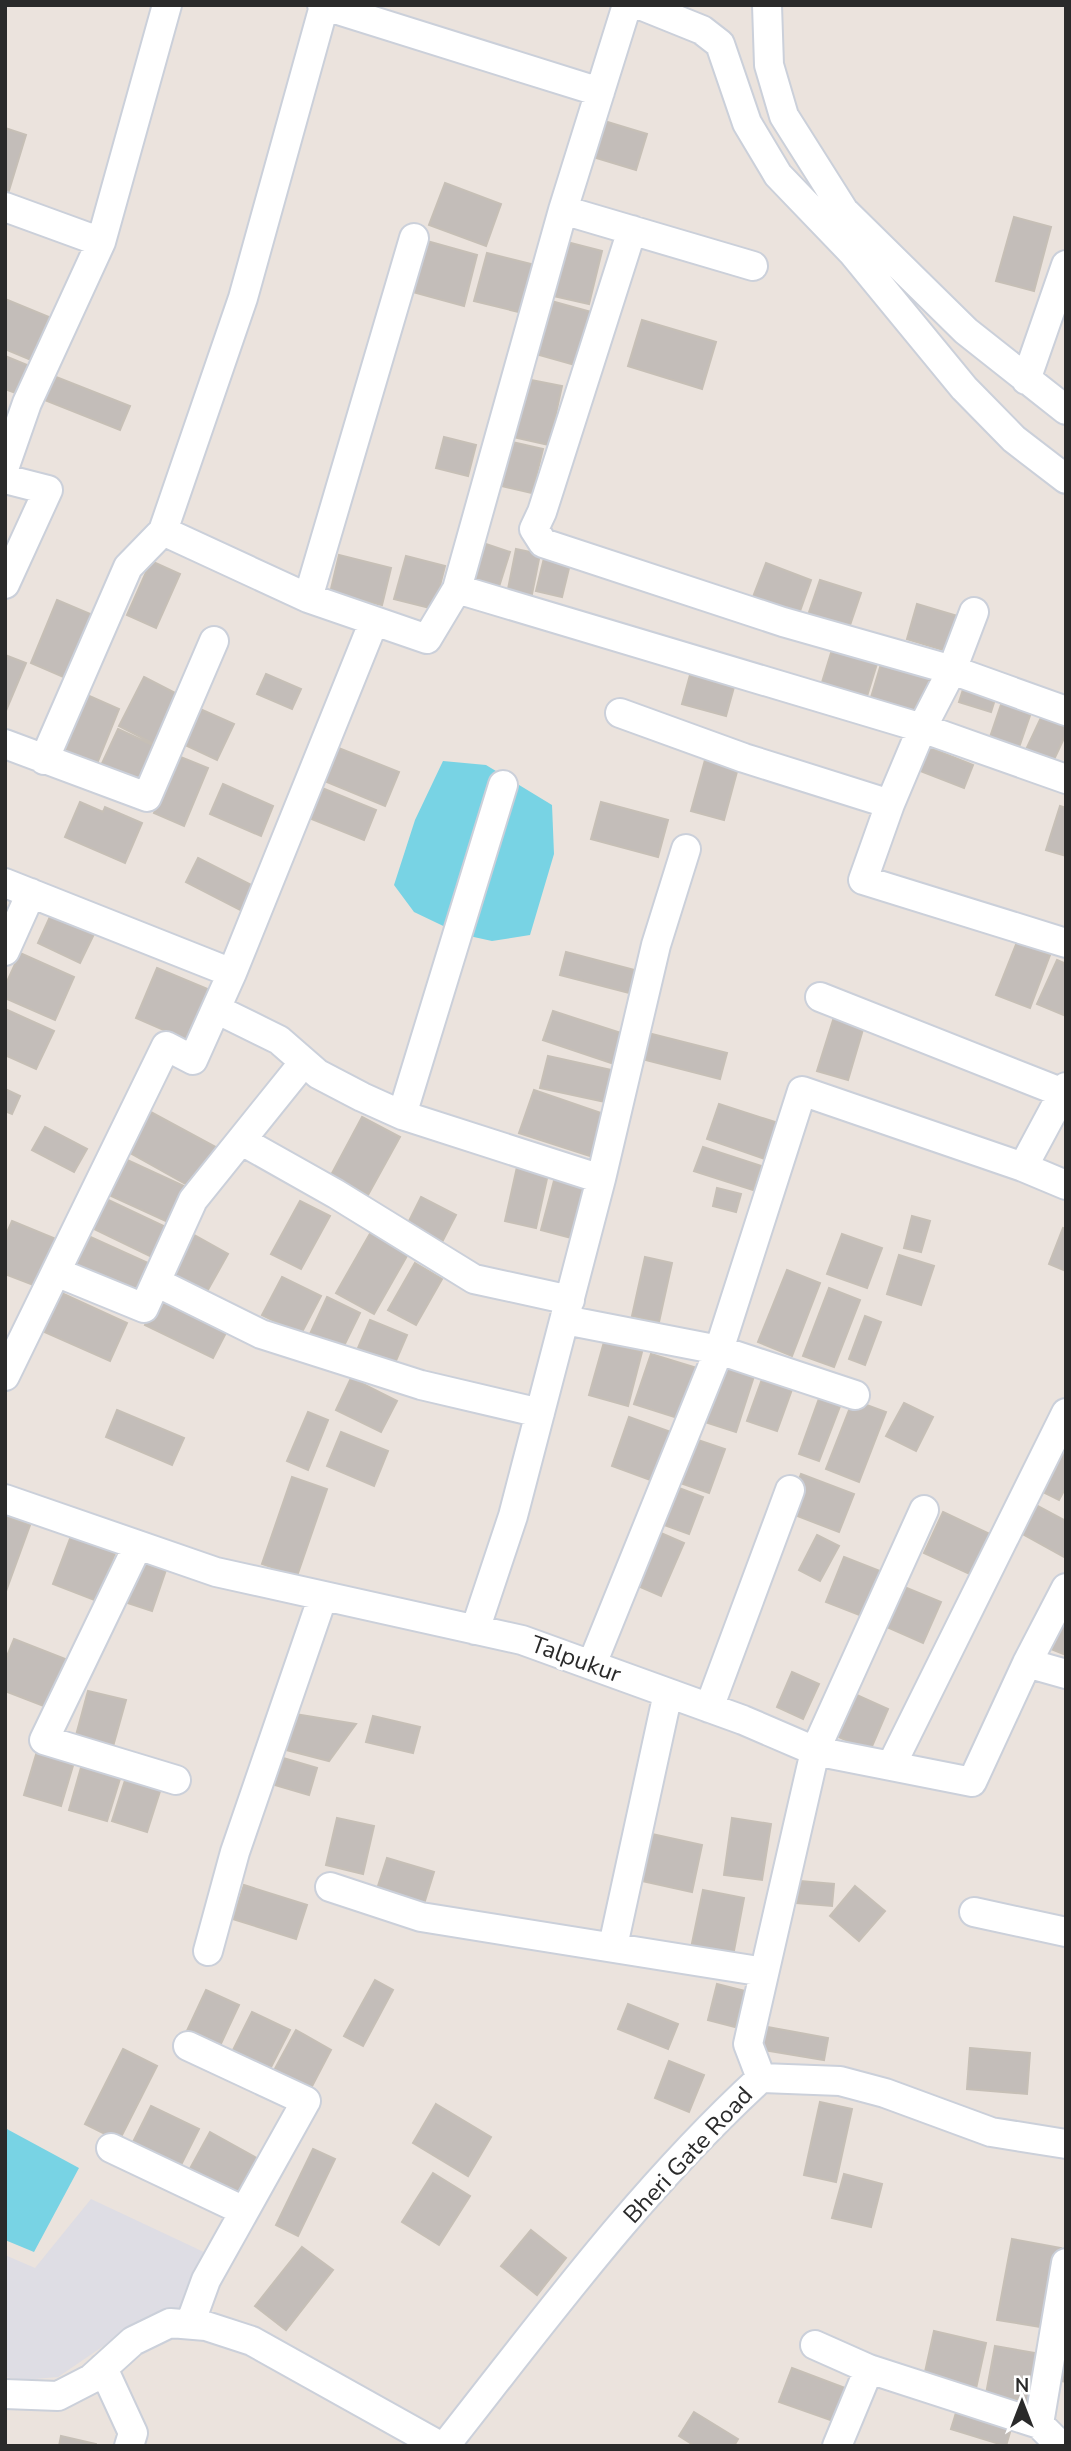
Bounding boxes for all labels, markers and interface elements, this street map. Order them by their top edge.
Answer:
street label: Talpukur [526,1628,626,1690]
street label: Bheri Gate Road [616,2080,760,2230]
north arrow [987,2367,1057,2437]
text: N [1015,2373,1029,2399]

